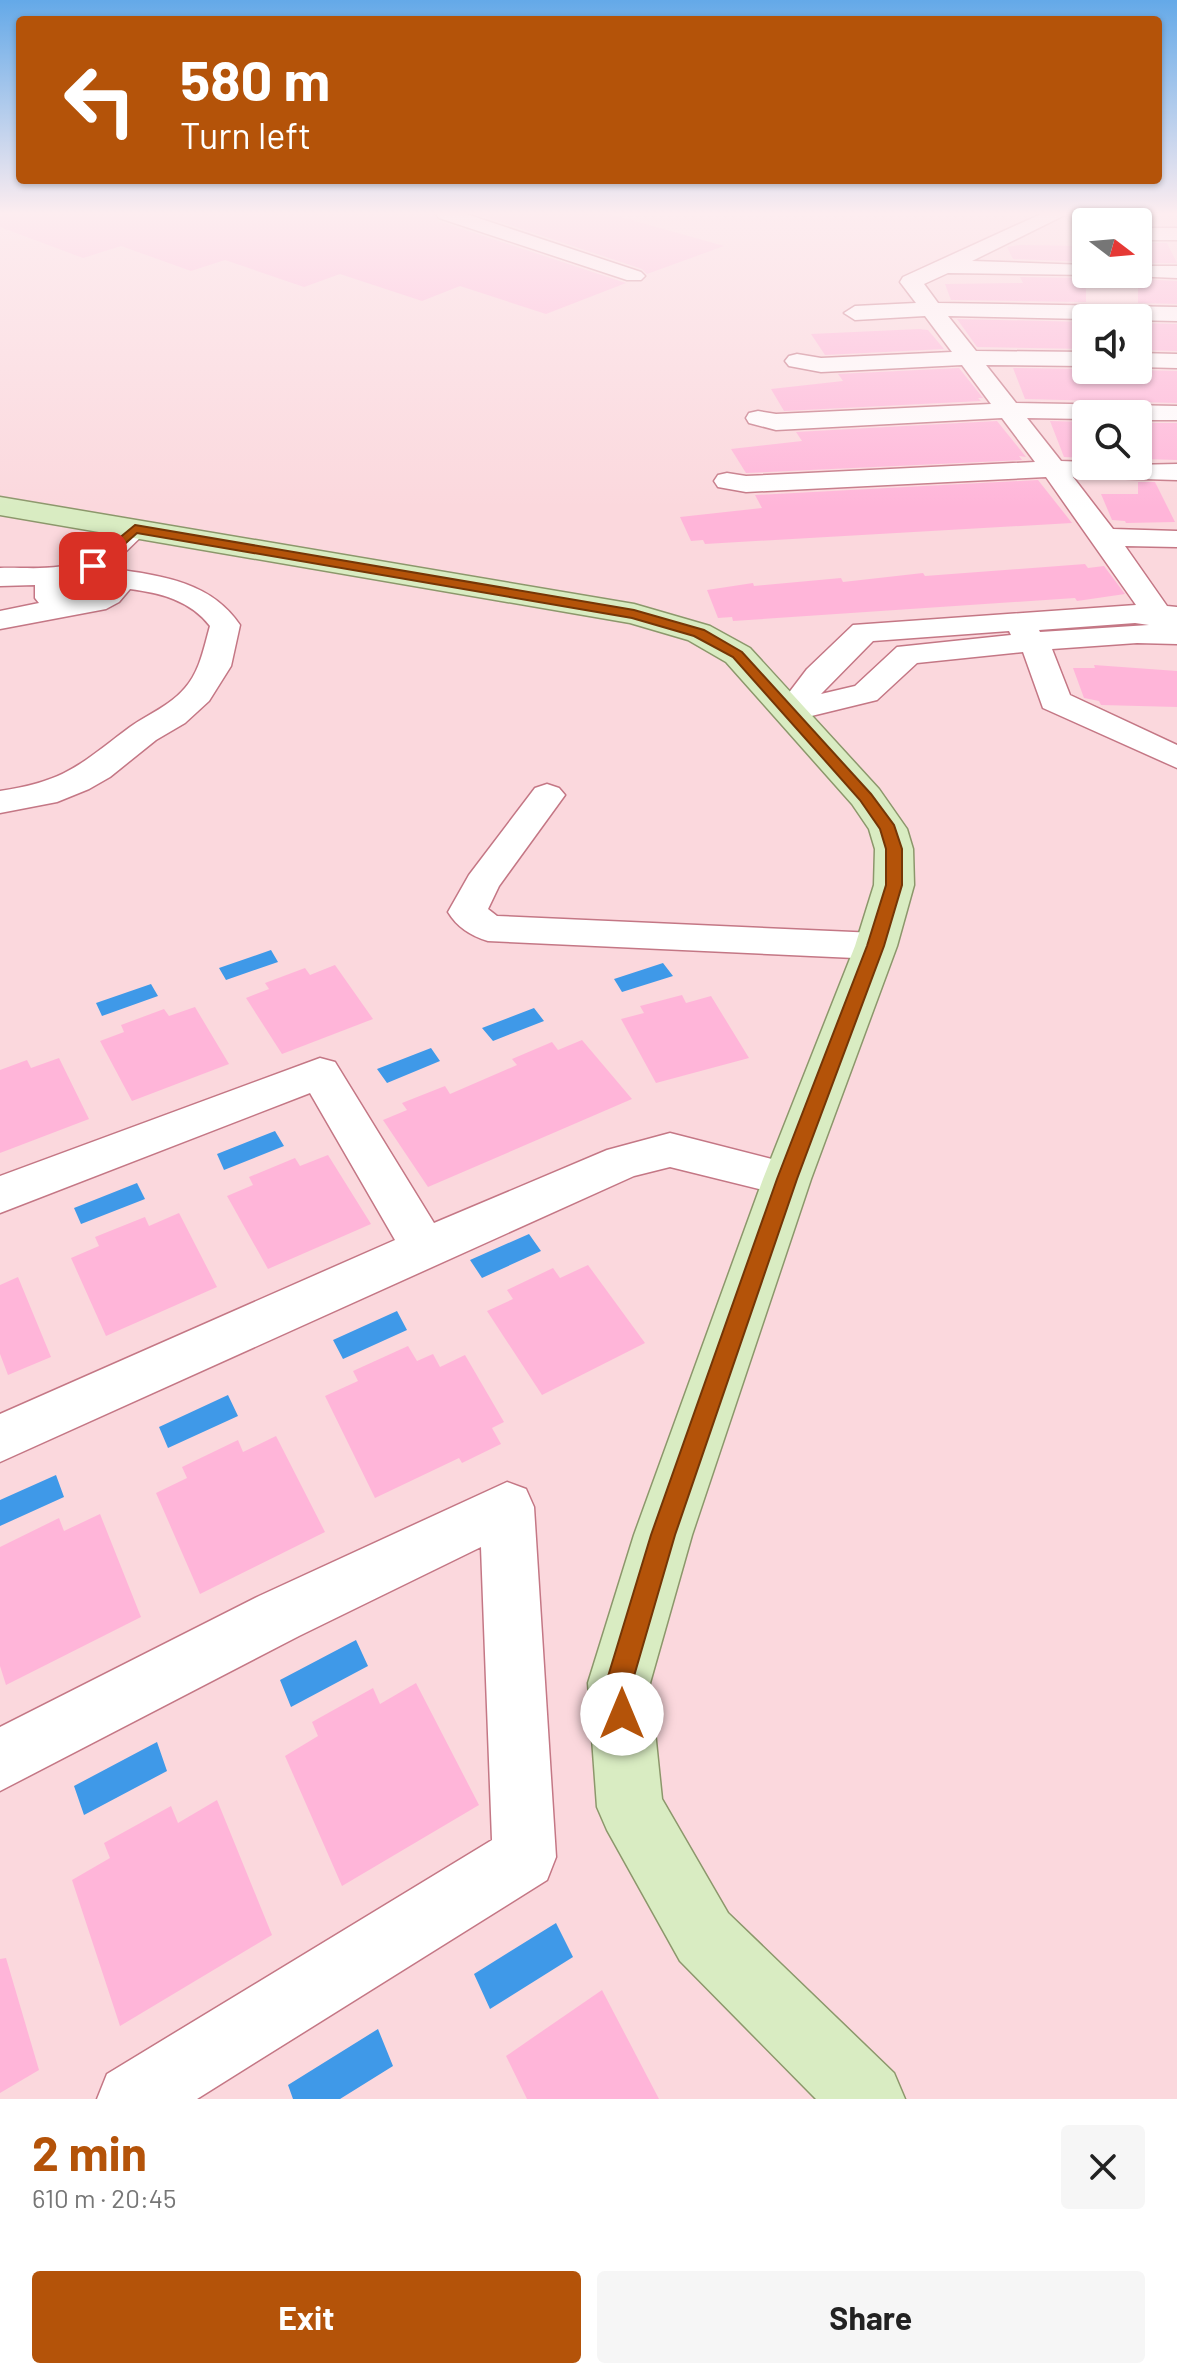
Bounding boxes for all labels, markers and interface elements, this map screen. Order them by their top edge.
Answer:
text: 580 m [180,45,330,112]
icon: left [48,48,152,152]
text: Turn left [180,113,311,156]
north arrow [1072,208,1152,288]
map controls [1072,208,1152,480]
button: sound [1072,304,1152,384]
button: search [1072,400,1152,480]
pin [59,532,127,600]
icon: arrive [71,544,115,588]
position arrow [580,1672,664,1756]
text: 2 min [32,2123,147,2181]
button: close [1061,2125,1145,2209]
text: 610 m · 20:45 [32,2182,176,2213]
button: Exit [32,2271,581,2363]
button: Share [597,2271,1145,2363]

